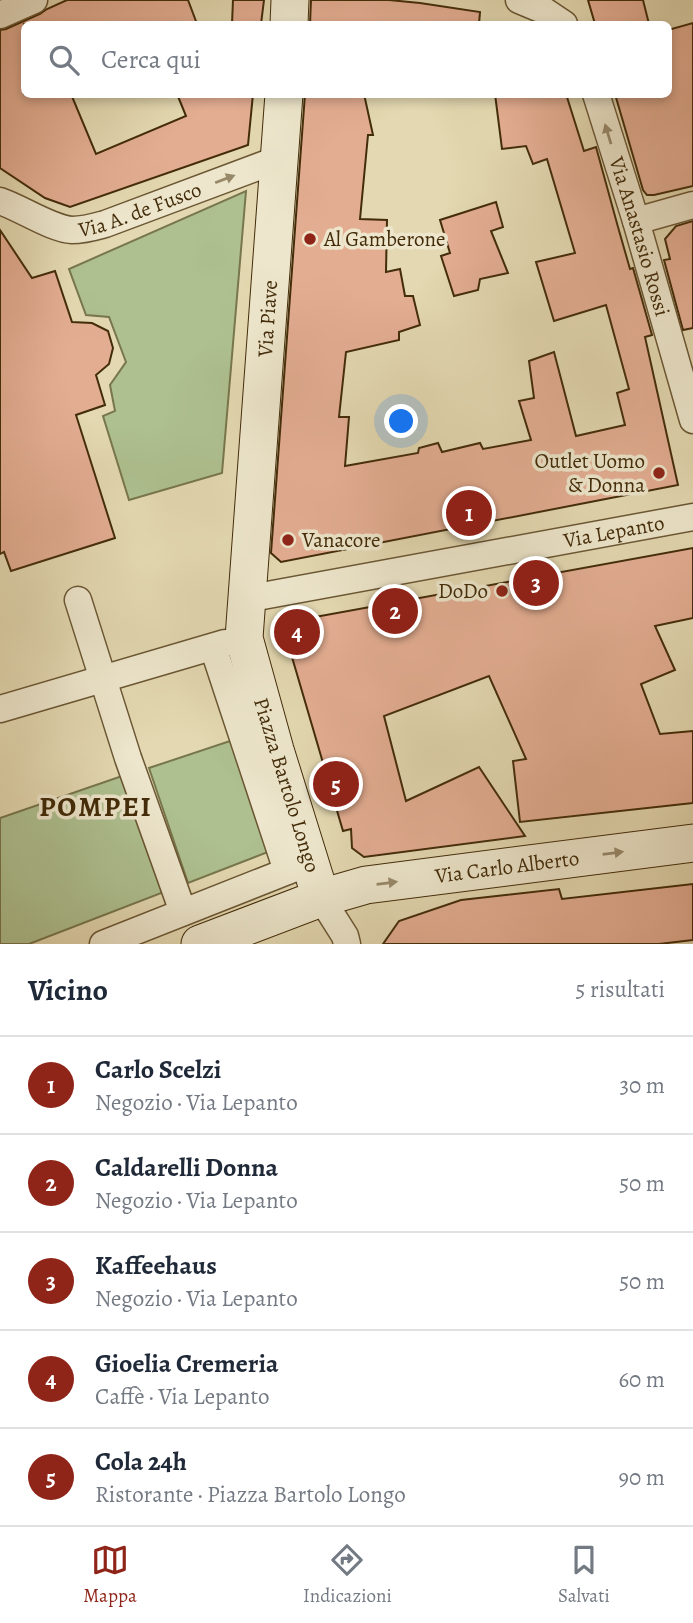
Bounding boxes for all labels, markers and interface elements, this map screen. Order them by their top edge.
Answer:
search box [21,21,672,98]
icon: search [45,41,83,79]
text: Cerca qui [101,42,201,77]
one-way arrow [603,124,613,145]
street label: Via Anastasio Rossi [602,152,677,319]
one-way arrow [215,173,236,184]
street label: Via A. de Fusco [75,175,205,244]
place label: Al Gamberone [323,225,445,253]
marker: Al Gamberone [302,231,318,247]
street label: Via Piave [251,279,284,359]
your location [384,404,418,438]
place label: Outlet Uomo & Donna [534,447,645,499]
marker: Outlet Uomo & Donna [651,465,667,481]
pin: 1 [446,487,492,539]
street label: Via Lepanto [560,509,666,555]
place label: Vanacore [301,526,381,554]
marker: Vanacore [280,532,296,548]
pin: 3 [513,557,559,609]
place label: DoDo [438,577,488,605]
marker: DoDo [494,583,510,599]
pin: 2 [372,585,418,637]
pin: 4 [274,606,320,658]
street label: Piazza Bartolo Longo [247,694,327,876]
pin: 5 [313,758,359,810]
district label: POMPEI [39,788,153,826]
street label: Via Carlo Alberto [432,844,581,890]
one-way arrow [602,848,624,859]
one-way arrow [376,877,398,888]
text: Vicino [28,970,108,1010]
text: 5 risultati [576,974,665,1005]
text: Carlo Scelzi [95,1052,221,1087]
text: 1 [47,1070,55,1101]
text: 30 m [619,1070,665,1101]
text: Negozio · Via Lepanto [95,1087,298,1118]
text: Caldarelli Donna [95,1150,278,1185]
text: 2 [45,1168,57,1199]
text: 50 m [619,1168,665,1199]
text: Negozio · Via Lepanto [95,1185,298,1216]
text: Kaffeehaus [95,1248,217,1283]
text: 3 [46,1266,56,1297]
text: 50 m [619,1266,665,1297]
text: Negozio · Via Lepanto [95,1283,298,1314]
text: Gioelia Cremeria [95,1346,279,1381]
text: 4 [46,1364,56,1395]
text: 60 m [618,1364,665,1395]
text: Caffè · Via Lepanto [95,1381,270,1412]
text: Cola 24h [95,1444,187,1479]
text: 5 [46,1462,56,1493]
text: 90 m [619,1462,665,1493]
text: Ristorante · Piazza Bartolo Longo [95,1479,406,1510]
tab: Mappa [83,1541,137,1609]
tab: Indicazioni [303,1541,392,1609]
tab: Salvati [558,1541,610,1609]

